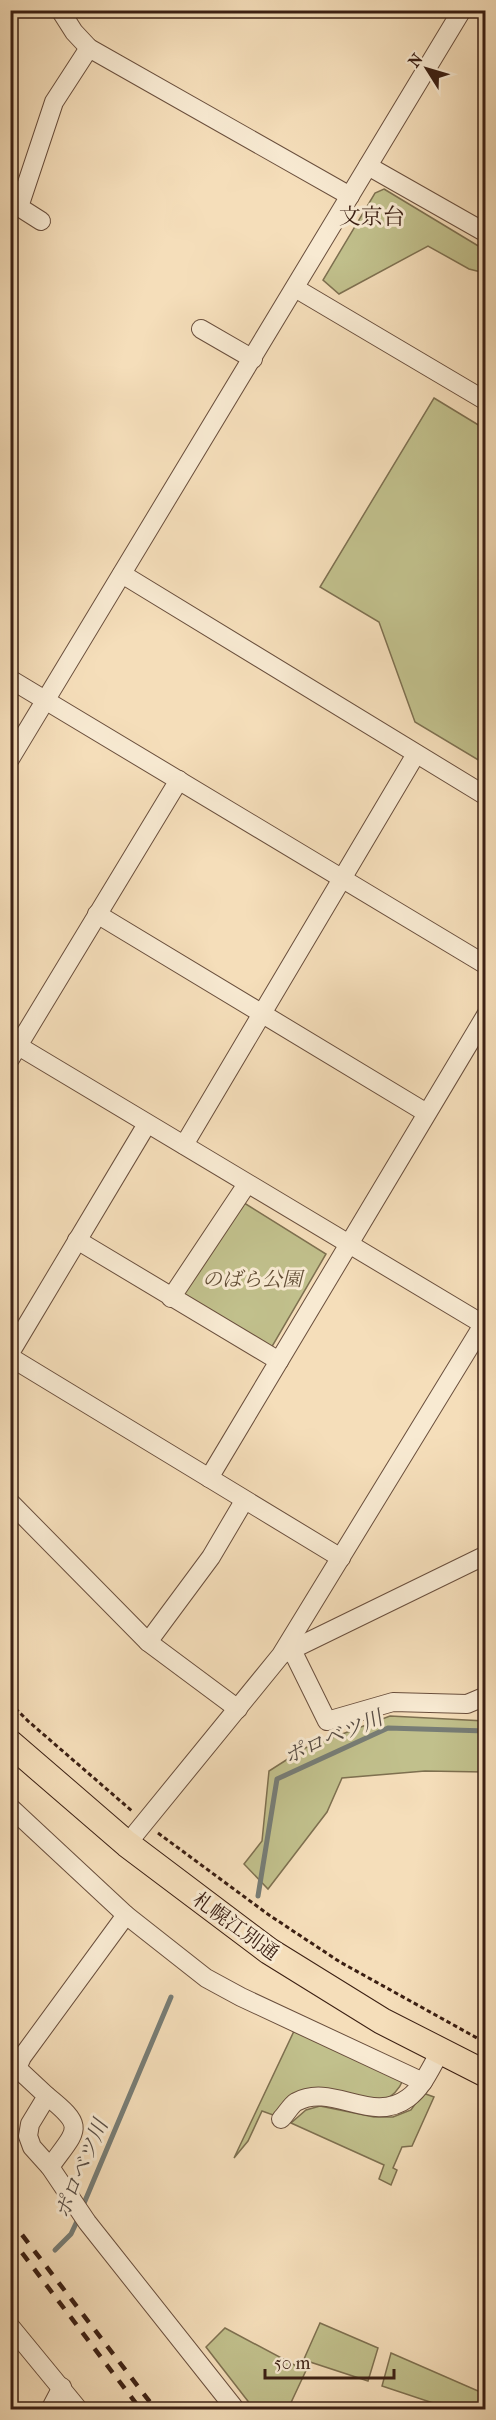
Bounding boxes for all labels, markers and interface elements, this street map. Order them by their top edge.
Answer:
north arrow [397,39,457,99]
text: N [404,49,427,71]
district label: 文京台 [339,204,405,230]
park label: のばら公園 [202,1268,305,1291]
water label: ポロベツ川 [280,1705,388,1769]
street label: 札幌江別通 [188,1888,283,1965]
water label: ポロベツ川 [49,2114,113,2222]
scale bar [265,2342,394,2380]
text: 50 m [274,2353,311,2374]

